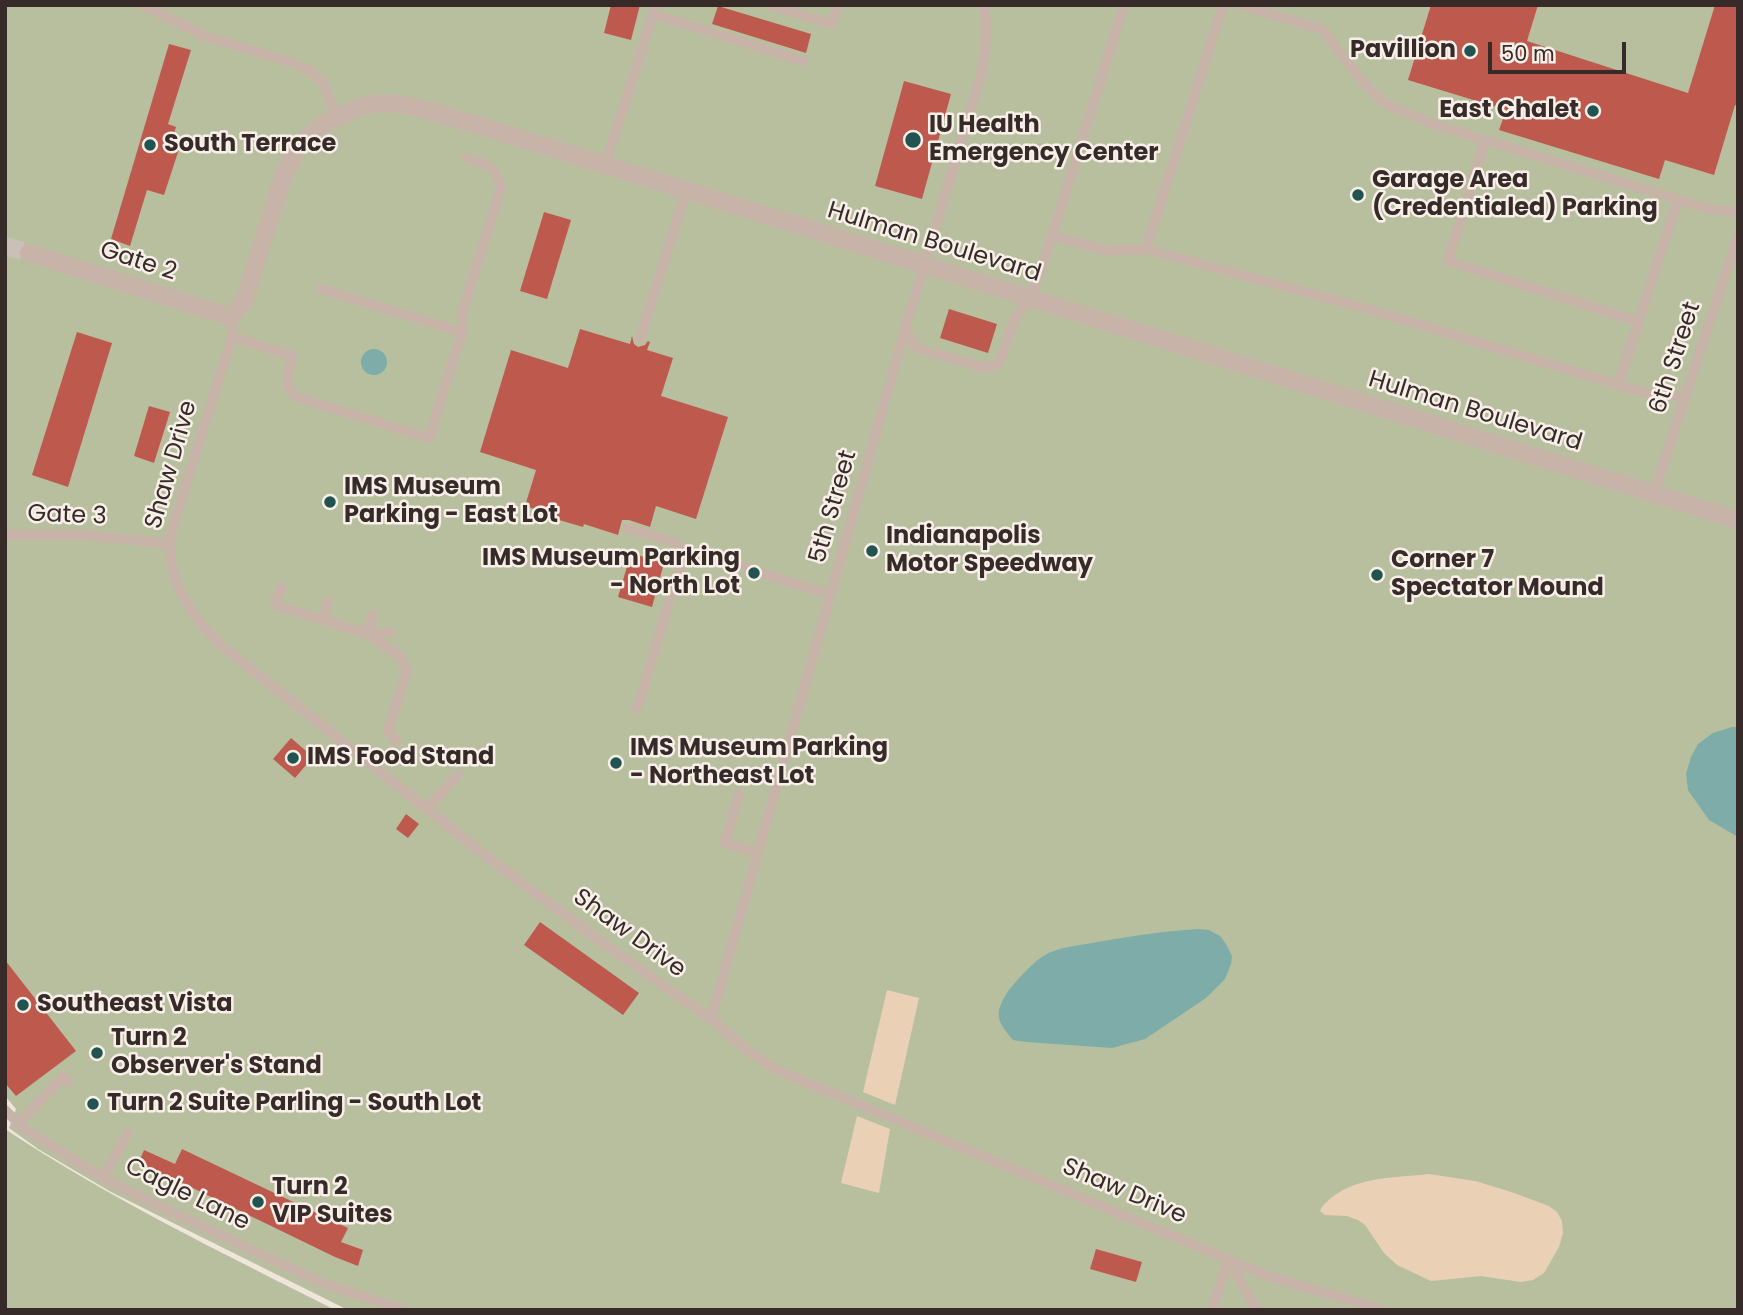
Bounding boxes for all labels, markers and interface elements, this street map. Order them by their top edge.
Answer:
scale bar [1491,28,1629,72]
place label: Pavillion [1350,37,1456,65]
text: 50 m [1501,39,1555,68]
marker: Pavillion [1462,43,1478,59]
place label: East Chalet [1439,97,1579,125]
marker: East Chalet [1585,103,1601,119]
place label: IU Health Emergency Center [929,112,1159,168]
marker: IU Health Emergency Center [903,130,923,150]
place label: South Terrace [164,131,336,159]
marker: South Terrace [142,137,158,153]
place label: Garage Area (Credentialed) Parking [1372,167,1658,223]
marker: Garage Area (Credentialed) Parking [1350,187,1366,203]
street label: Hulman Boulevard [824,197,1044,289]
street label: Gate 2 [96,236,180,288]
street label: 6th Street [1644,298,1708,418]
street label: Hulman Boulevard [1365,366,1585,458]
street label: Shaw Drive [140,398,204,532]
street label: 5th Street [804,447,864,567]
place label: IMS Museum Parking - East Lot [344,474,558,530]
marker: IMS Museum Parking - East Lot [322,494,338,510]
street label: Gate 3 [27,500,107,532]
place label: Indianapolis Motor Speedway [886,523,1093,579]
marker: Indianapolis Motor Speedway [864,543,880,559]
place label: IMS Museum Parking - North Lot [482,545,740,601]
place label: Corner 7 Spectator Mound [1391,547,1604,603]
marker: IMS Museum Parking - North Lot [746,565,762,581]
marker: Corner 7 Spectator Mound [1369,567,1385,583]
place label: IMS Museum Parking - Northeast Lot [630,735,888,791]
place label: IMS Food Stand [307,744,494,772]
marker: IMS Food Stand [285,750,301,766]
marker: IMS Museum Parking - Northeast Lot [608,755,624,771]
street label: Shaw Drive [567,884,691,984]
place label: Southeast Vista [37,991,232,1019]
marker: Southeast Vista [15,997,31,1013]
place label: Turn 2 Observer's Stand [111,1025,322,1081]
marker: Turn 2 Observer's Stand [89,1045,105,1061]
place label: Turn 2 Suite Parling - South Lot [107,1090,481,1118]
marker: Turn 2 Suite Parling - South Lot [85,1096,101,1112]
street label: Cagle Lane [120,1152,254,1238]
street label: Shaw Drive [1058,1153,1190,1231]
place label: Turn 2 VIP Suites [272,1174,393,1230]
marker: Turn 2 VIP Suites [250,1194,266,1210]

